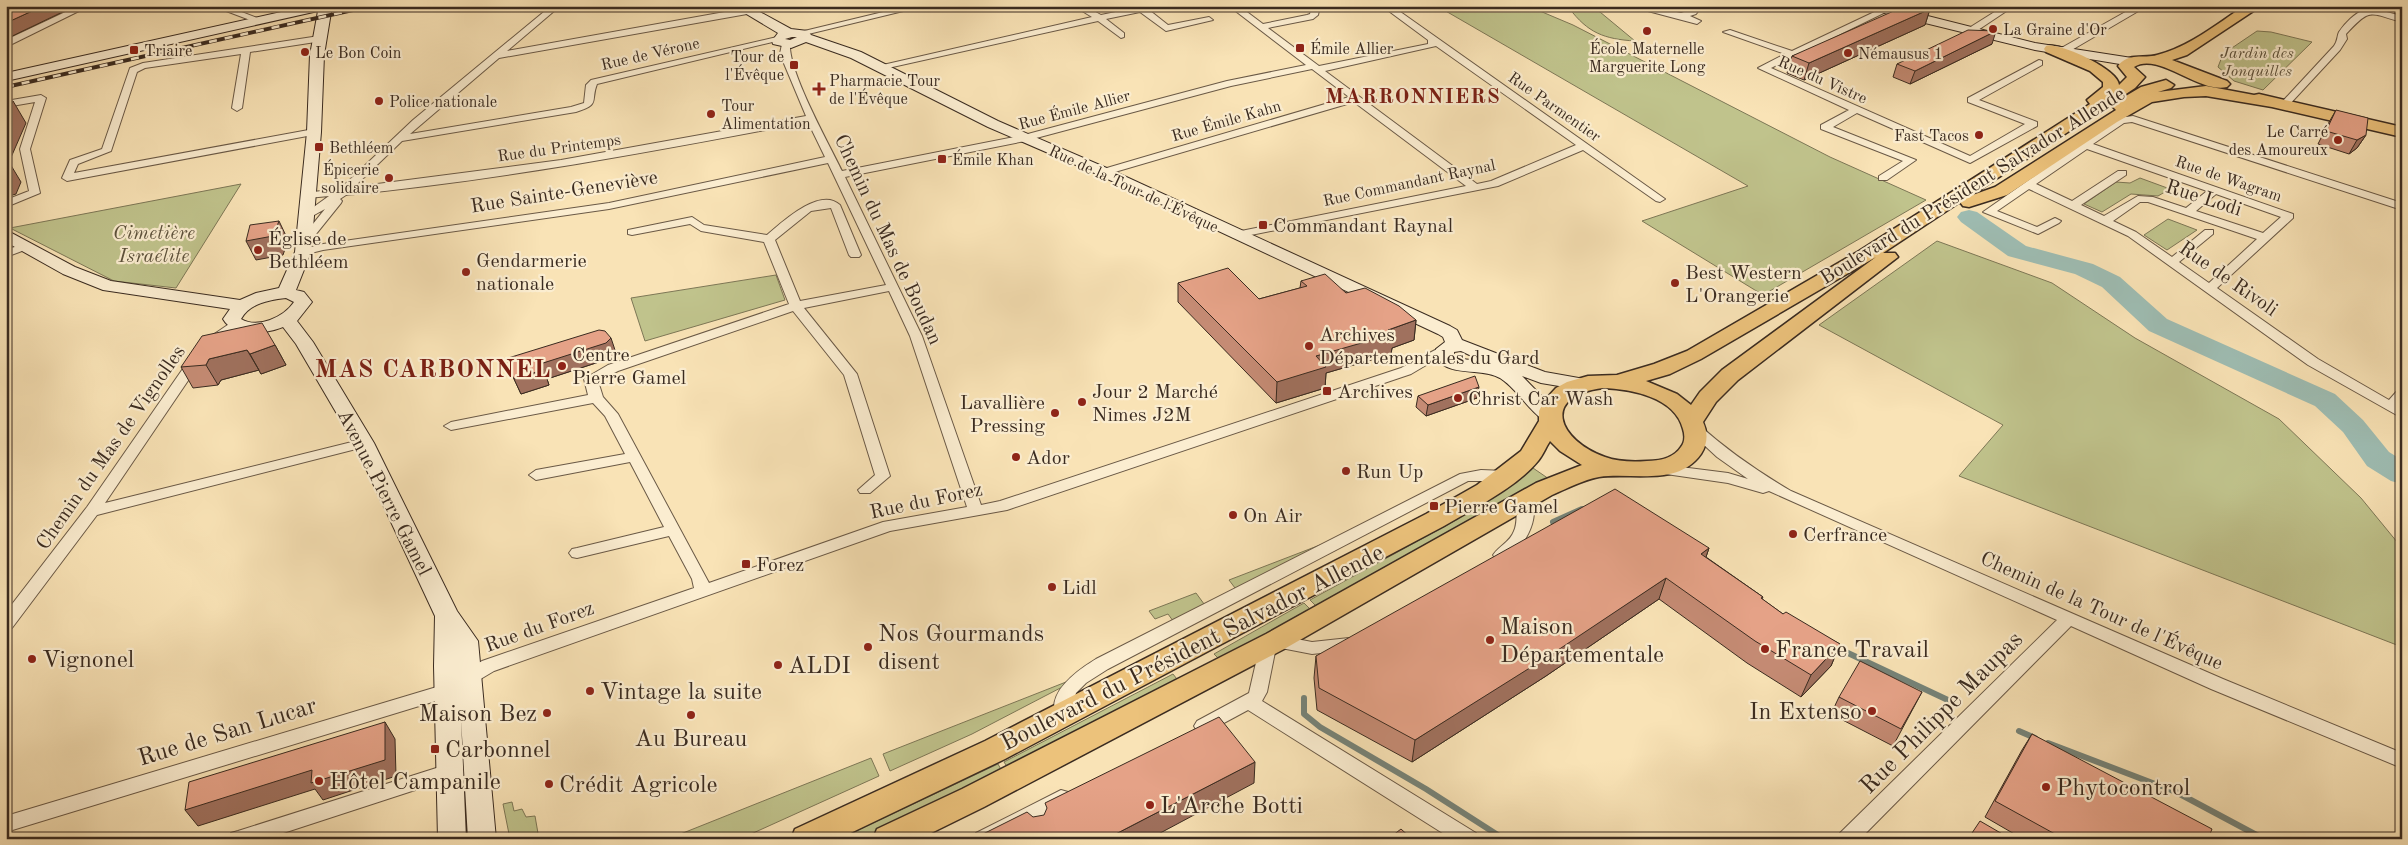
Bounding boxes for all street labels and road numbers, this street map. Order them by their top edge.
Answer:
street label: Rue de Vérone [600,36,701,74]
street label: Rue du Vistre [1775,54,1869,108]
street label: Rue Parmentier [1505,70,1603,146]
street label: Rue Émile Allier [1016,84,1133,134]
street label: Boulevard du Président Salvador Allende [1817,84,2129,289]
street label: Rue Émile Kahn [1169,95,1284,145]
street label: Rue du Printemps [497,132,622,166]
street label: Chemin du Mas de Boudan [830,132,945,348]
street label: Rue de la Tour de l'Évêque [1046,140,1222,236]
street label: Rue de Wagram [2173,154,2284,206]
street label: Rue Commandant Raynal [1322,158,1497,210]
street label: Rue Sainte-Geneviève [469,168,659,218]
street label: Rue Lodi [2163,177,2244,221]
street label: Rue de Rivoli [2175,238,2281,321]
street label: Chemin du Mas de Vignolles [33,342,190,554]
street label: Avenue Pierre Gamel [333,407,434,579]
street label: Rue du Forez [868,480,985,524]
street label: Boulevard du Président Salvador Allende [998,541,1388,756]
street label: Chemin de la Tour de l'Évêque [1977,546,2227,674]
street label: Rue du Forez [482,599,597,657]
street label: Rue Philippe Maupas [1857,628,2028,799]
street label: Rue de San Lucar [135,694,320,772]

